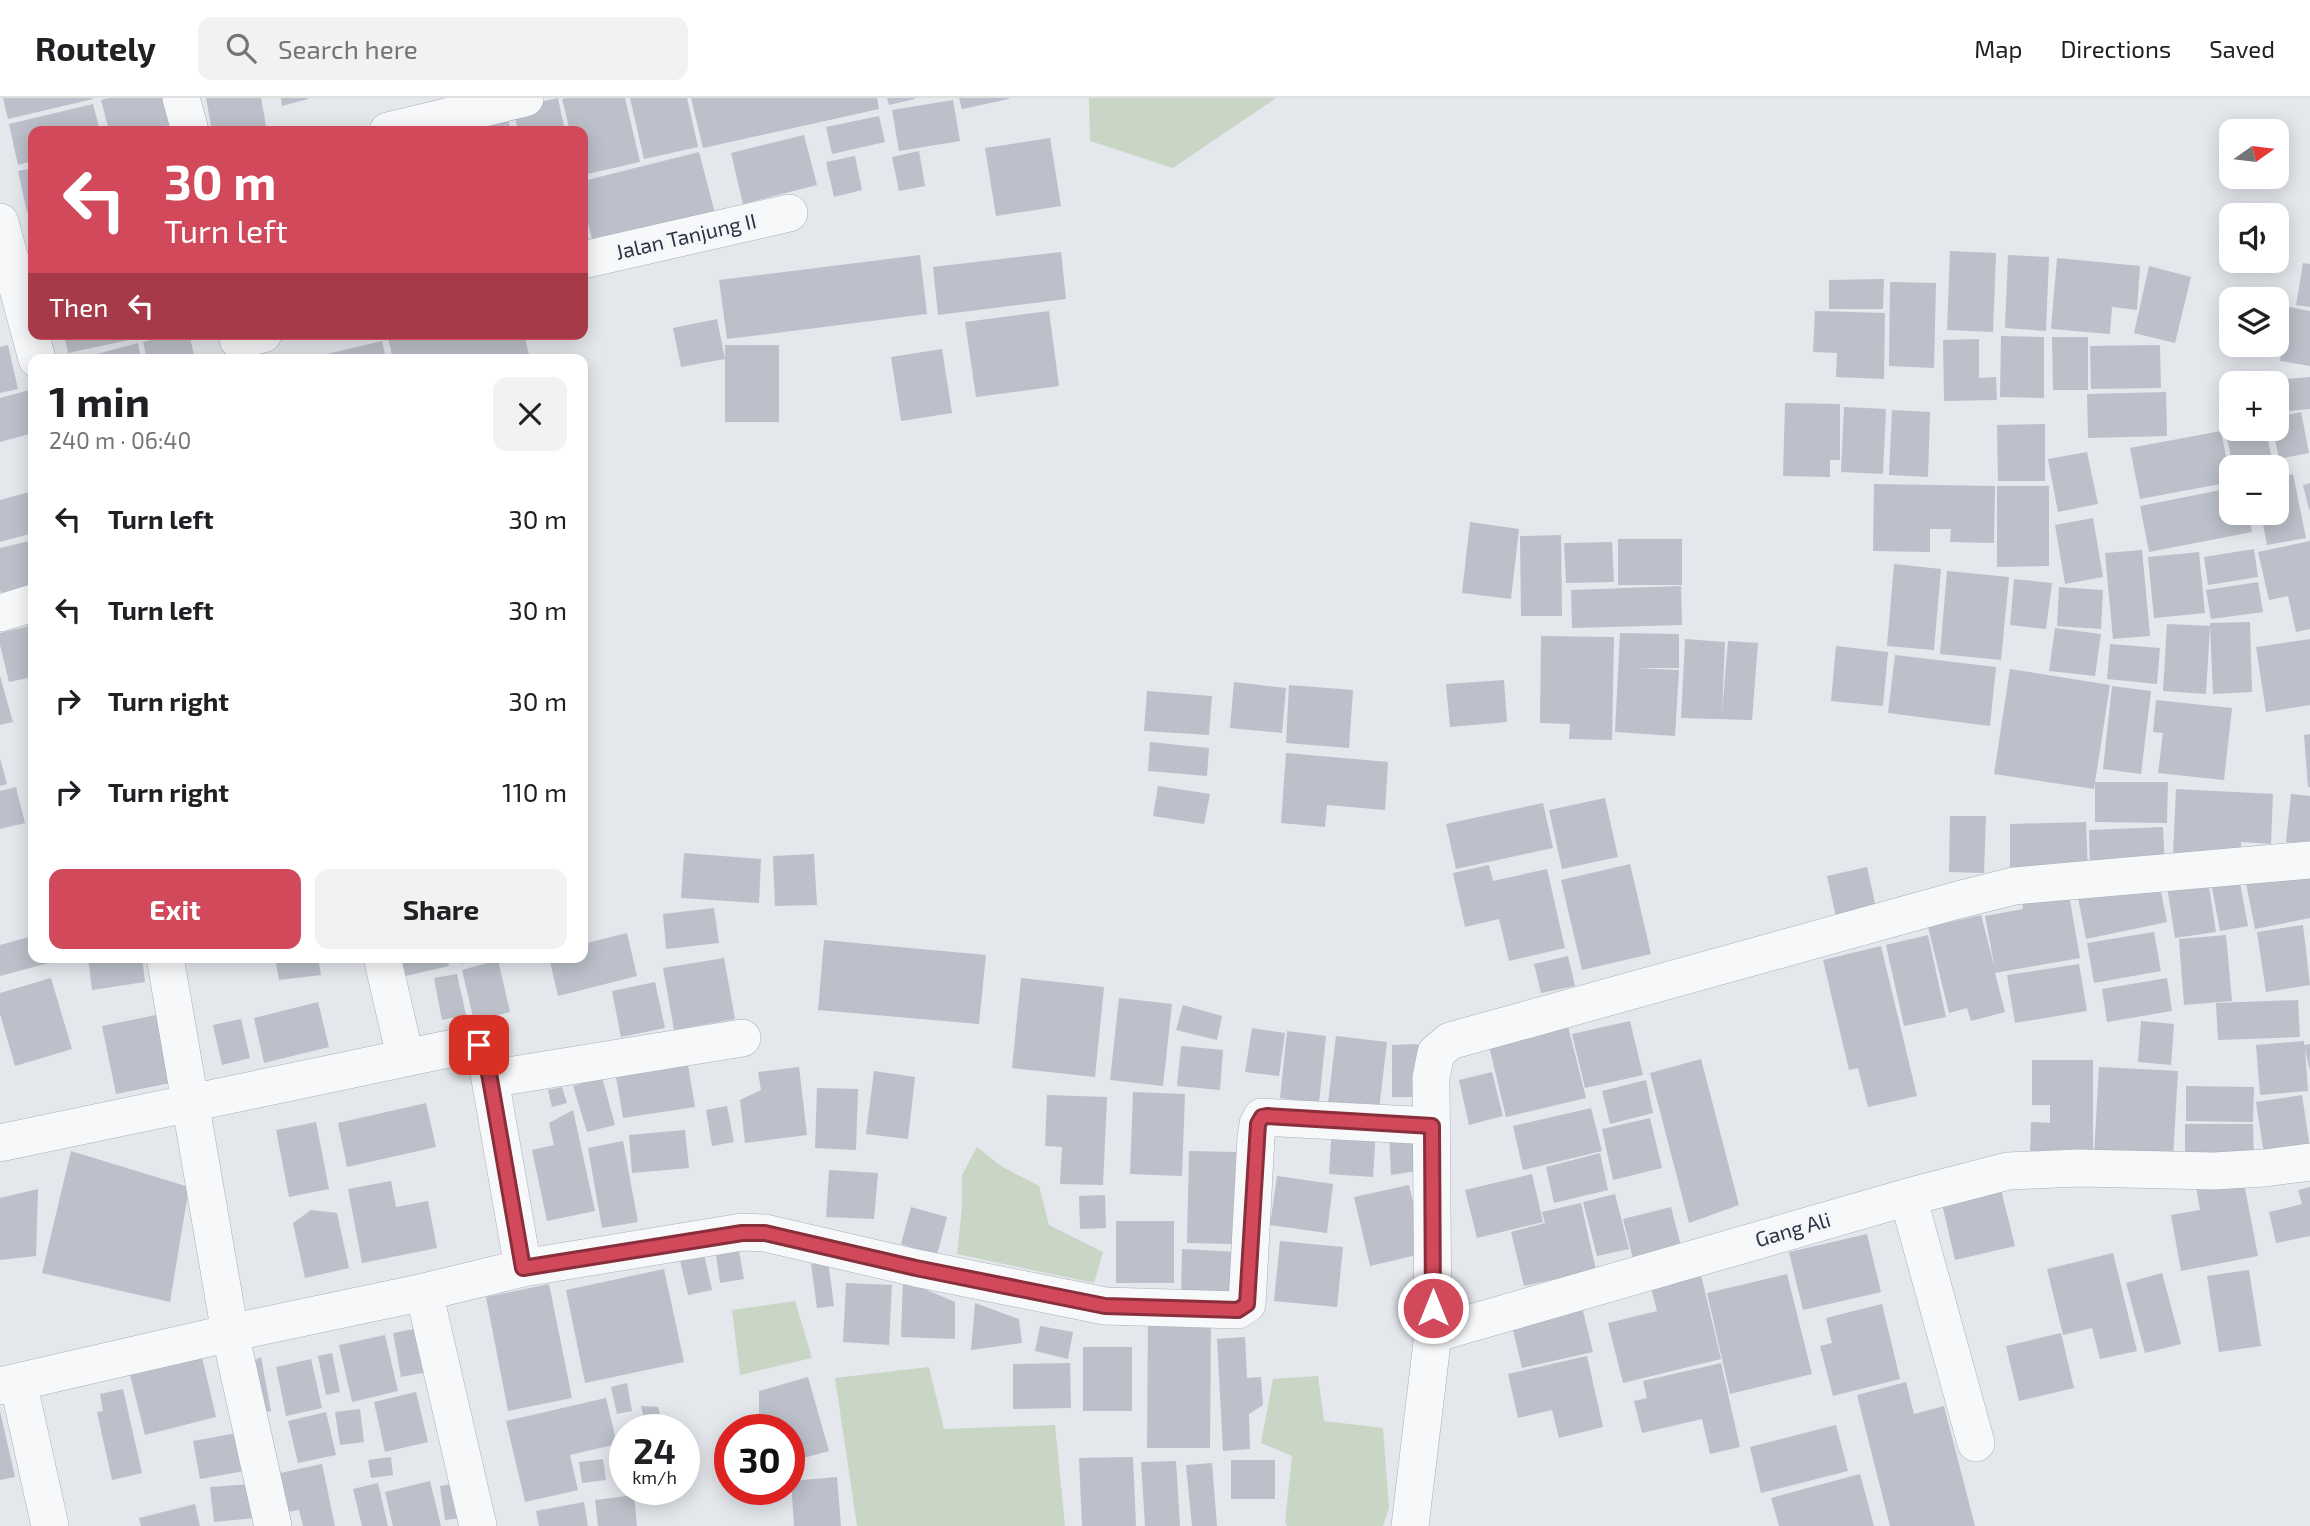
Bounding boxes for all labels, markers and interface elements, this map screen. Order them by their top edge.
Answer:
search box [198,17,688,80]
text: Routely [35,28,156,68]
icon: search [222,29,260,67]
text: Search here [278,33,418,64]
text: Map [1974,34,2022,63]
text: Directions [2060,34,2171,63]
text: Saved [2209,34,2275,63]
north arrow [2219,119,2289,189]
map controls [2219,119,2289,525]
text: 30 m [164,151,276,210]
icon: left [49,154,140,245]
button: sound [2219,203,2289,273]
street label: Jalan Tanjung II [613,207,759,265]
text: Turn left [164,211,288,249]
icon: left [122,287,160,325]
button: layers [2219,287,2289,357]
text: Then [49,291,108,322]
button: + [2219,371,2289,441]
text: 1 min [49,375,150,425]
button: close [493,377,567,451]
text: 240 m · 06:40 [49,426,191,454]
button: − [2219,455,2289,525]
icon: left [49,500,87,538]
text: Turn left [108,503,214,534]
text: 30 m [508,503,567,534]
icon: left [49,591,87,629]
text: Turn left [108,594,214,625]
text: 30 m [508,594,567,625]
icon: right [49,682,87,720]
text: Turn right [108,685,229,716]
text: 30 m [508,685,567,716]
icon: right [49,773,87,811]
text: Turn right [108,776,229,807]
text: 110 m [502,776,567,807]
button: Exit [49,869,301,949]
button: Share [315,869,567,949]
pin [449,1015,509,1075]
icon: arrive [460,1026,498,1064]
street label: Gang Ali [1752,1206,1833,1251]
position arrow [1396,1271,1470,1345]
speed limit sign: 30 [714,1414,805,1505]
text: 24 [633,1429,676,1471]
text: km/h [632,1466,677,1488]

